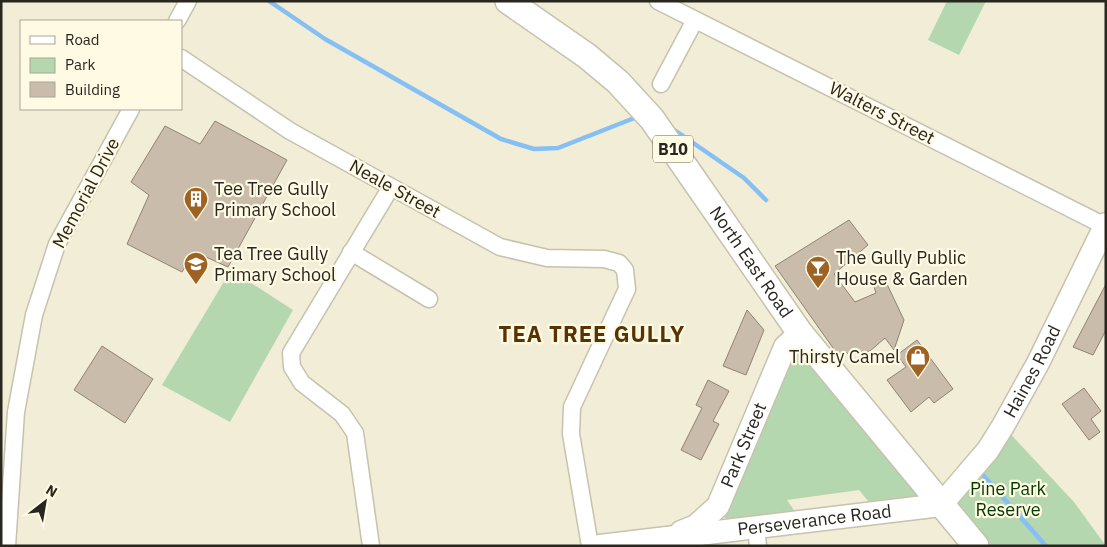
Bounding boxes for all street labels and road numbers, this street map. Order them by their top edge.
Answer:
street label: Walters Street [826,76,939,149]
street label: Memorial Drive [47,133,124,252]
road number: B10 [653,136,693,162]
street label: Neale Street [346,154,445,223]
street label: North East Road [705,201,798,322]
street label: Haines Road [998,321,1066,422]
street label: Park Street [715,399,771,491]
street label: Perseverance Road [736,499,893,540]

